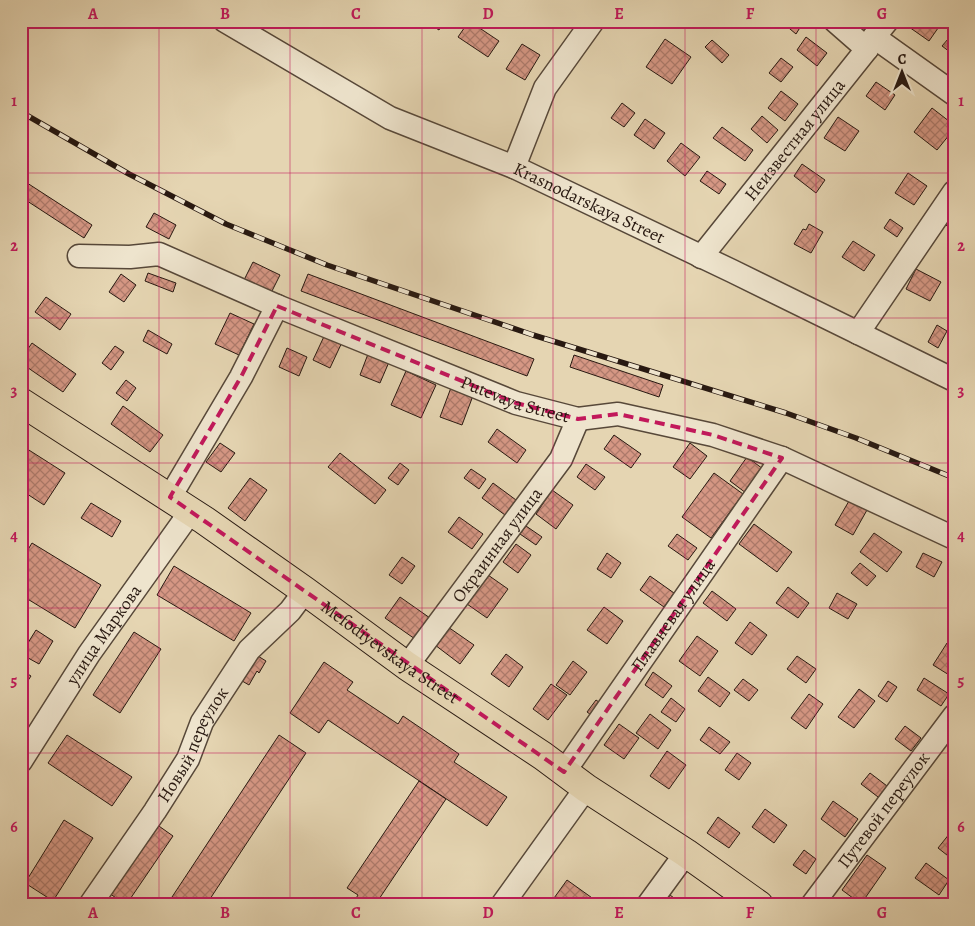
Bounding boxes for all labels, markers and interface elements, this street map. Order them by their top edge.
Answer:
text: A [87,3,99,25]
text: B [220,3,230,25]
text: C [351,3,361,25]
text: D [482,3,494,25]
text: E [614,3,624,25]
text: F [746,3,755,25]
text: G [877,3,887,25]
north arrow [878,48,928,98]
text: С [898,50,907,69]
street label: Неизвестная улица [739,73,851,206]
text: 1 [11,90,17,112]
text: 1 [958,90,964,112]
street label: Krasnodarskaya Street [509,156,669,249]
text: 2 [10,235,18,257]
text: 2 [957,235,965,257]
street label: Putevaya Street [457,370,572,428]
text: 3 [11,380,18,402]
text: 3 [958,380,965,402]
street label: Окраинная улица [446,482,548,607]
text: 4 [10,525,18,547]
text: 4 [957,525,965,547]
street label: Плавневая улица [625,553,721,676]
street label: улица Маркова [60,579,147,690]
street label: Mefodiyevskaya Street [316,595,464,709]
text: 5 [11,670,18,692]
text: 5 [958,670,965,692]
street label: Новый переулок [151,682,234,807]
street label: Путевой переулок [832,747,935,873]
text: 6 [10,816,18,838]
text: 6 [957,816,965,838]
text: A [87,902,99,924]
text: B [220,902,230,924]
text: C [351,902,361,924]
text: D [482,902,494,924]
text: E [614,902,624,924]
text: F [746,902,755,924]
text: G [877,902,887,924]

